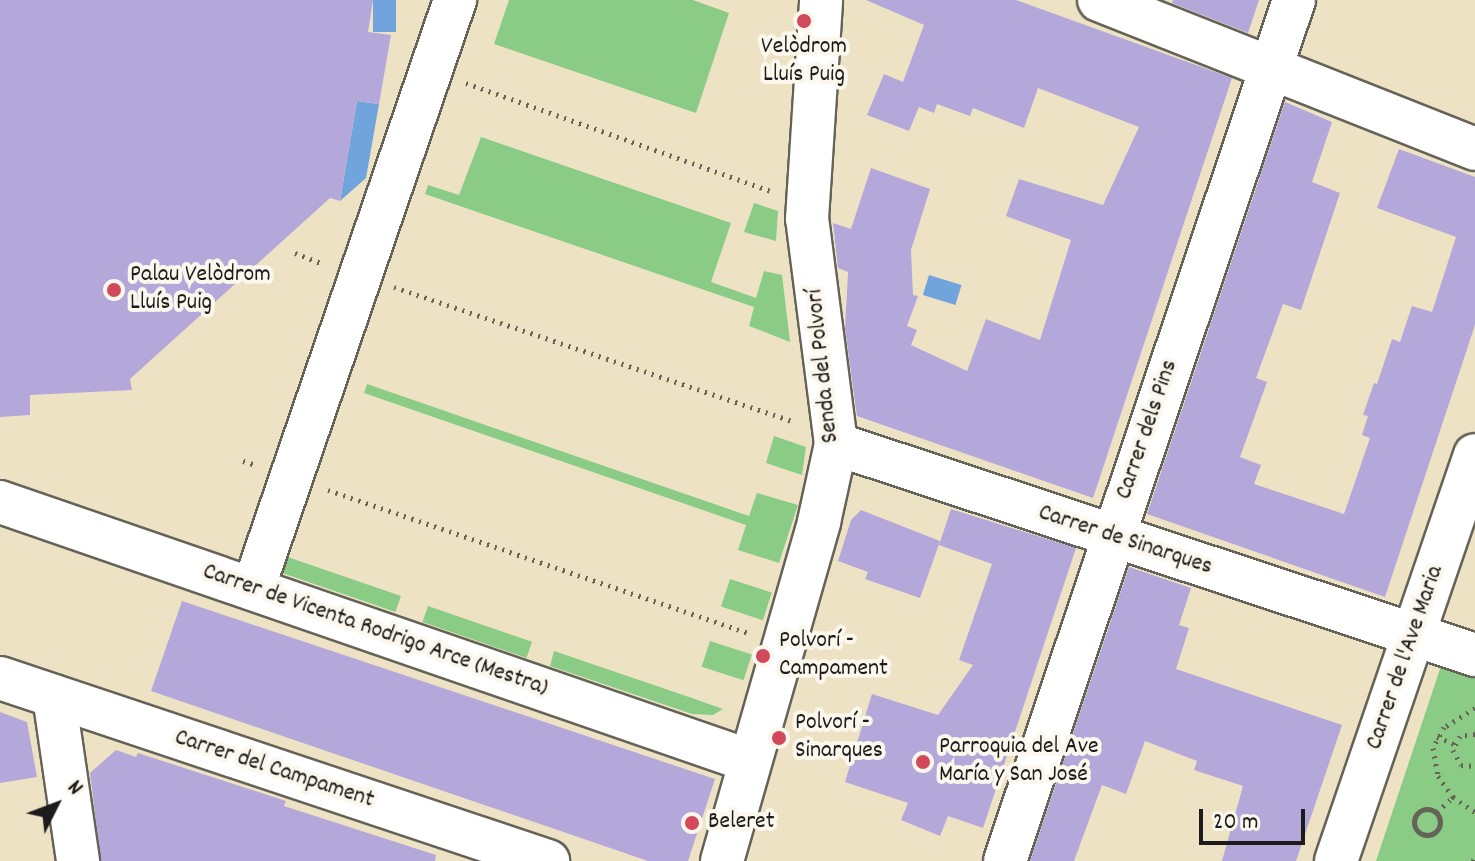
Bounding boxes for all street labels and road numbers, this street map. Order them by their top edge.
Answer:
street label: Senda del Polvorí [802,288,846,444]
street label: Carrer dels Pins [1111,357,1185,503]
street label: Carrer de Sinarques [1034,499,1216,583]
street label: Carrer de Vicenta Rodrigo Arce (Mestra) [199,558,551,704]
street label: Carrer de l'Ave Maria [1361,562,1451,754]
street label: Carrer del Campament [171,724,377,816]

